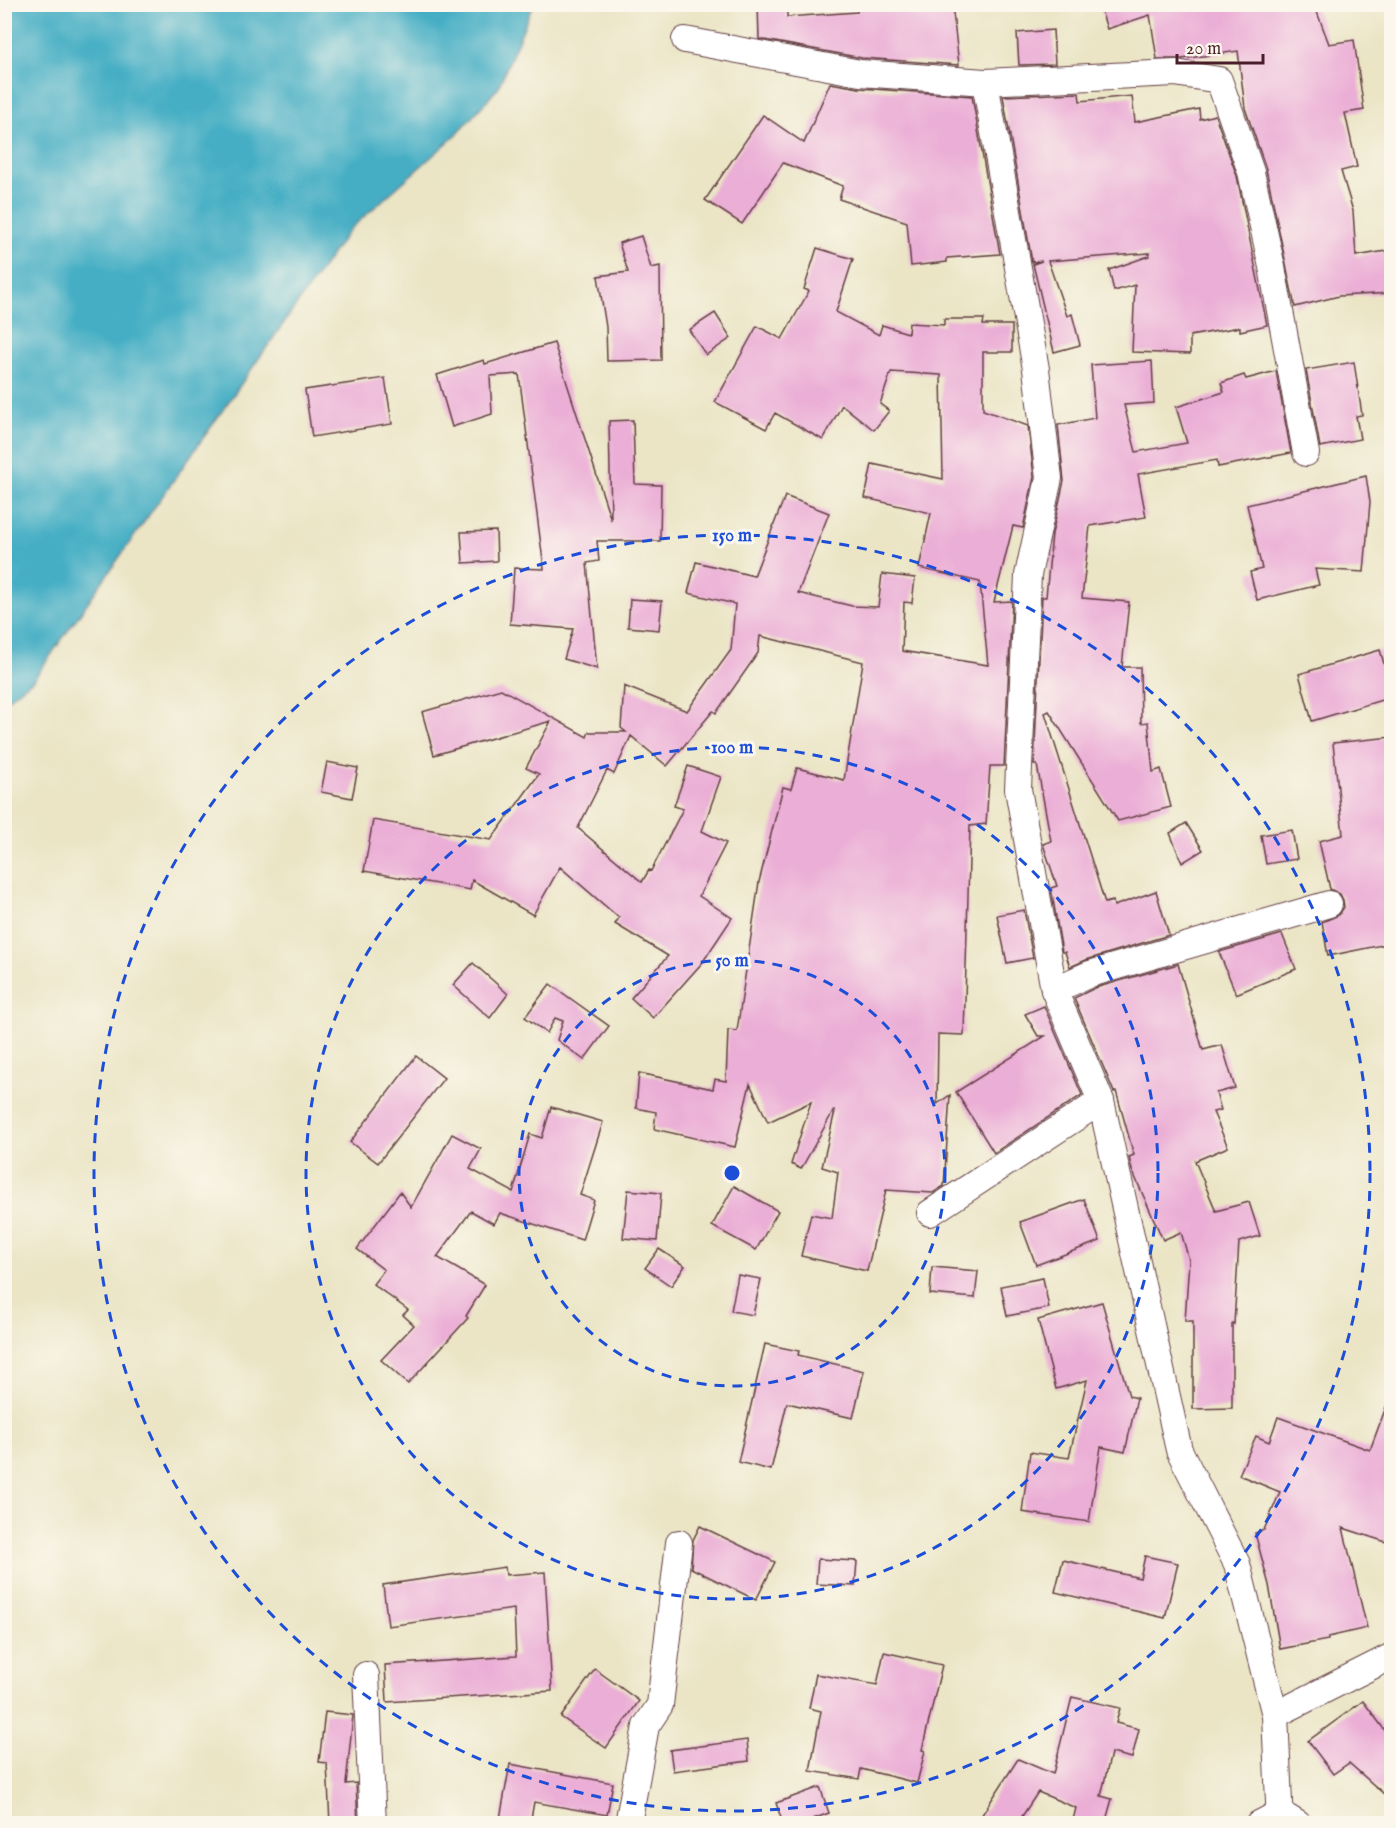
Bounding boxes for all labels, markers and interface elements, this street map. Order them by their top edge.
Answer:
scale bar [1177,27,1262,65]
text: 20 m [1186,38,1221,61]
text: 150 m [712,525,752,548]
text: 100 m [711,737,753,760]
text: 50 m [715,950,749,973]
centre of rings [722,1163,742,1183]

